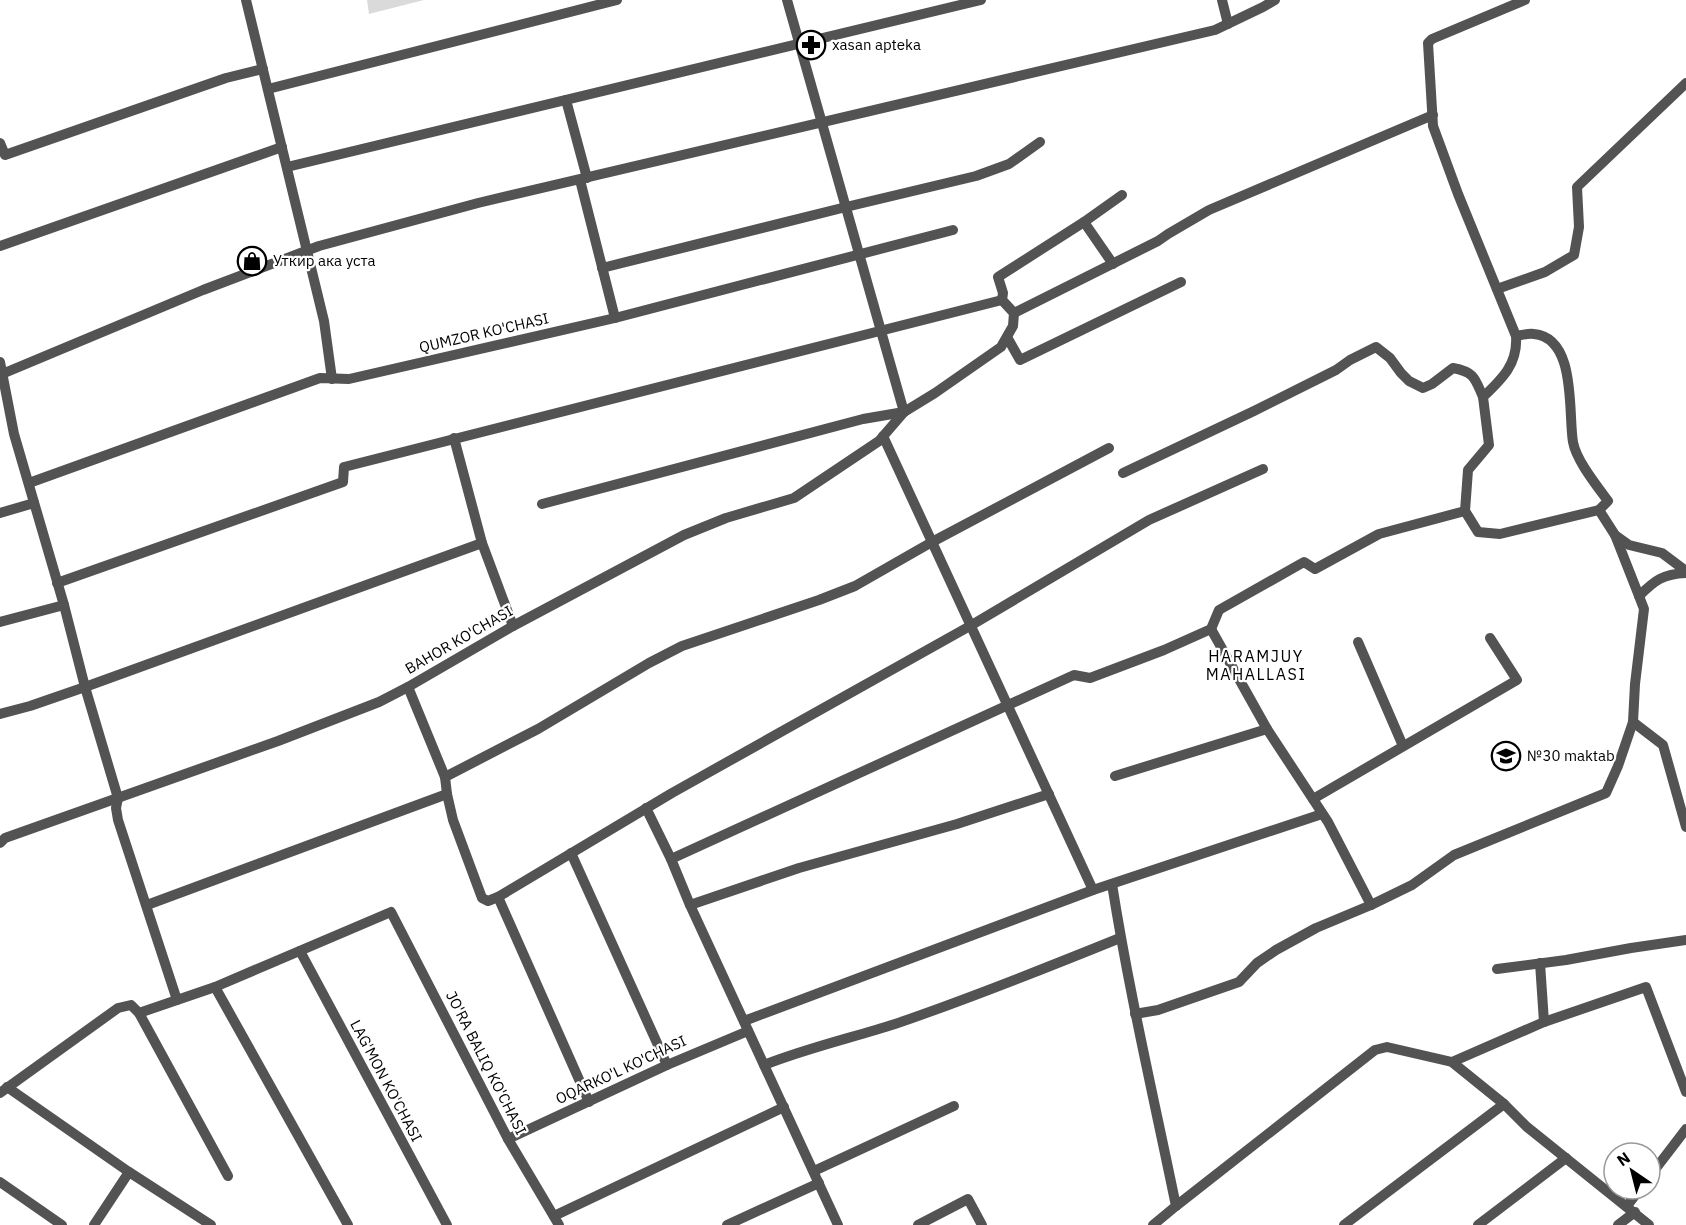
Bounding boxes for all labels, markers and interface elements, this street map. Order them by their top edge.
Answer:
pharmacy icon: xasan apteka [795,29,827,61]
place label: xasan apteka [832,35,921,54]
shop icon: Уткир ака уста [236,245,268,277]
place label: Уткир ака уста [273,251,375,270]
street label: QUMZOR KO'CHASI [417,308,551,357]
street label: BAHOR KO'CHASI [402,601,516,678]
district label: HARAMJUY MAHALLASI [1206,646,1306,684]
school or university icon: №30 maktab [1490,740,1522,772]
place label: №30 maktab [1527,746,1615,765]
street label: JO'RA BALIQ KO'CHASI [442,988,531,1138]
street label: LAG'MON KO'CHASI [346,1017,427,1145]
street label: OQARKO'L KO'CHASI [552,1031,689,1108]
north arrow [1602,1141,1662,1201]
text: N [1613,1147,1634,1170]

